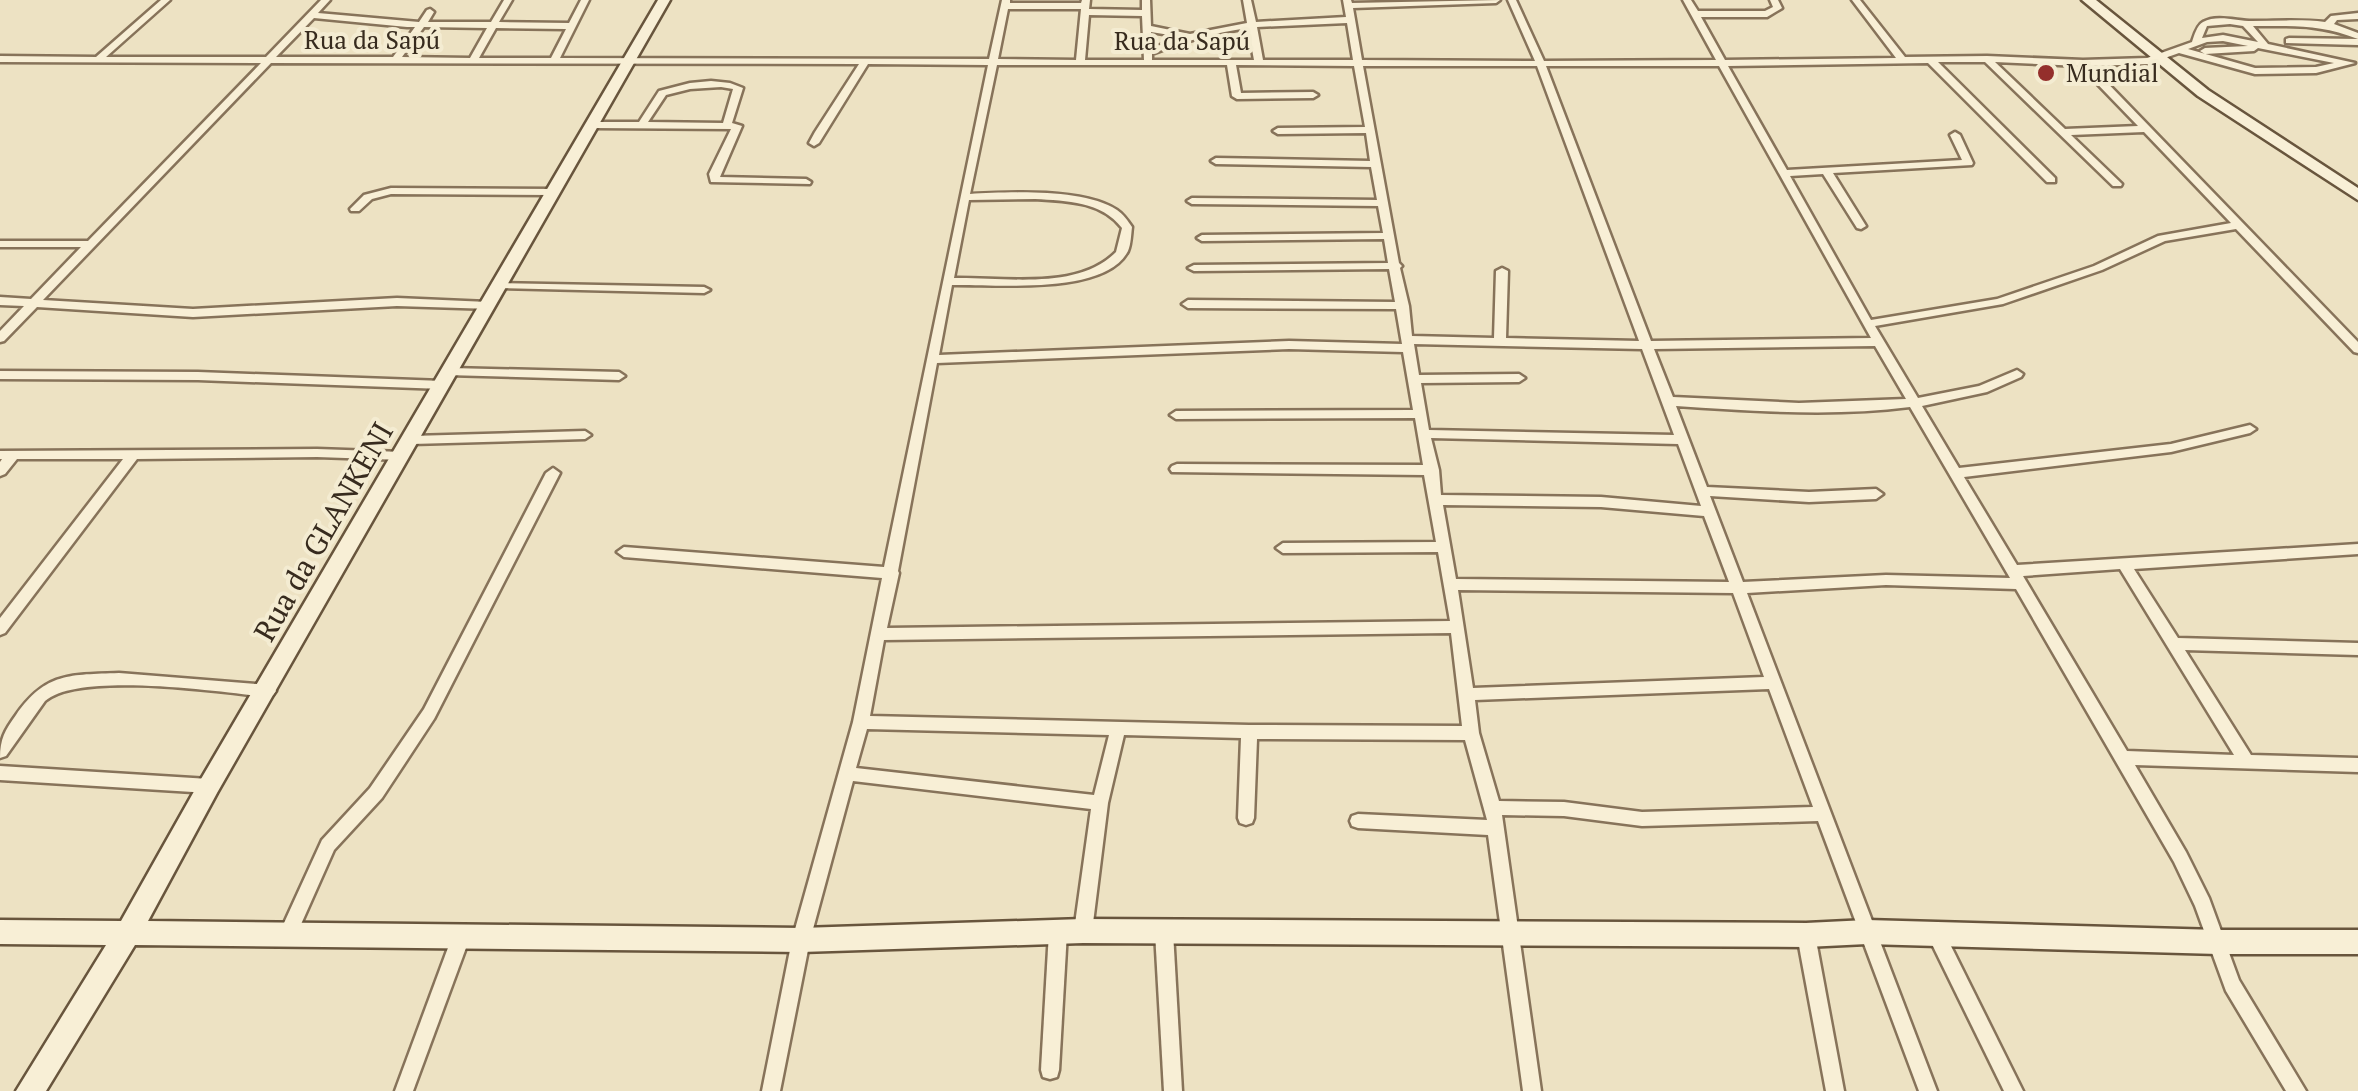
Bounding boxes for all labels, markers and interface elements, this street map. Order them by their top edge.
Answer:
street label: Rua da Sapú [304,23,440,56]
street label: Rua da Sapú [1114,24,1250,57]
place label: Mundial [2066,56,2158,89]
marker: Mundial [2035,62,2057,84]
street label: Rua da GLANKENI [244,415,402,648]

